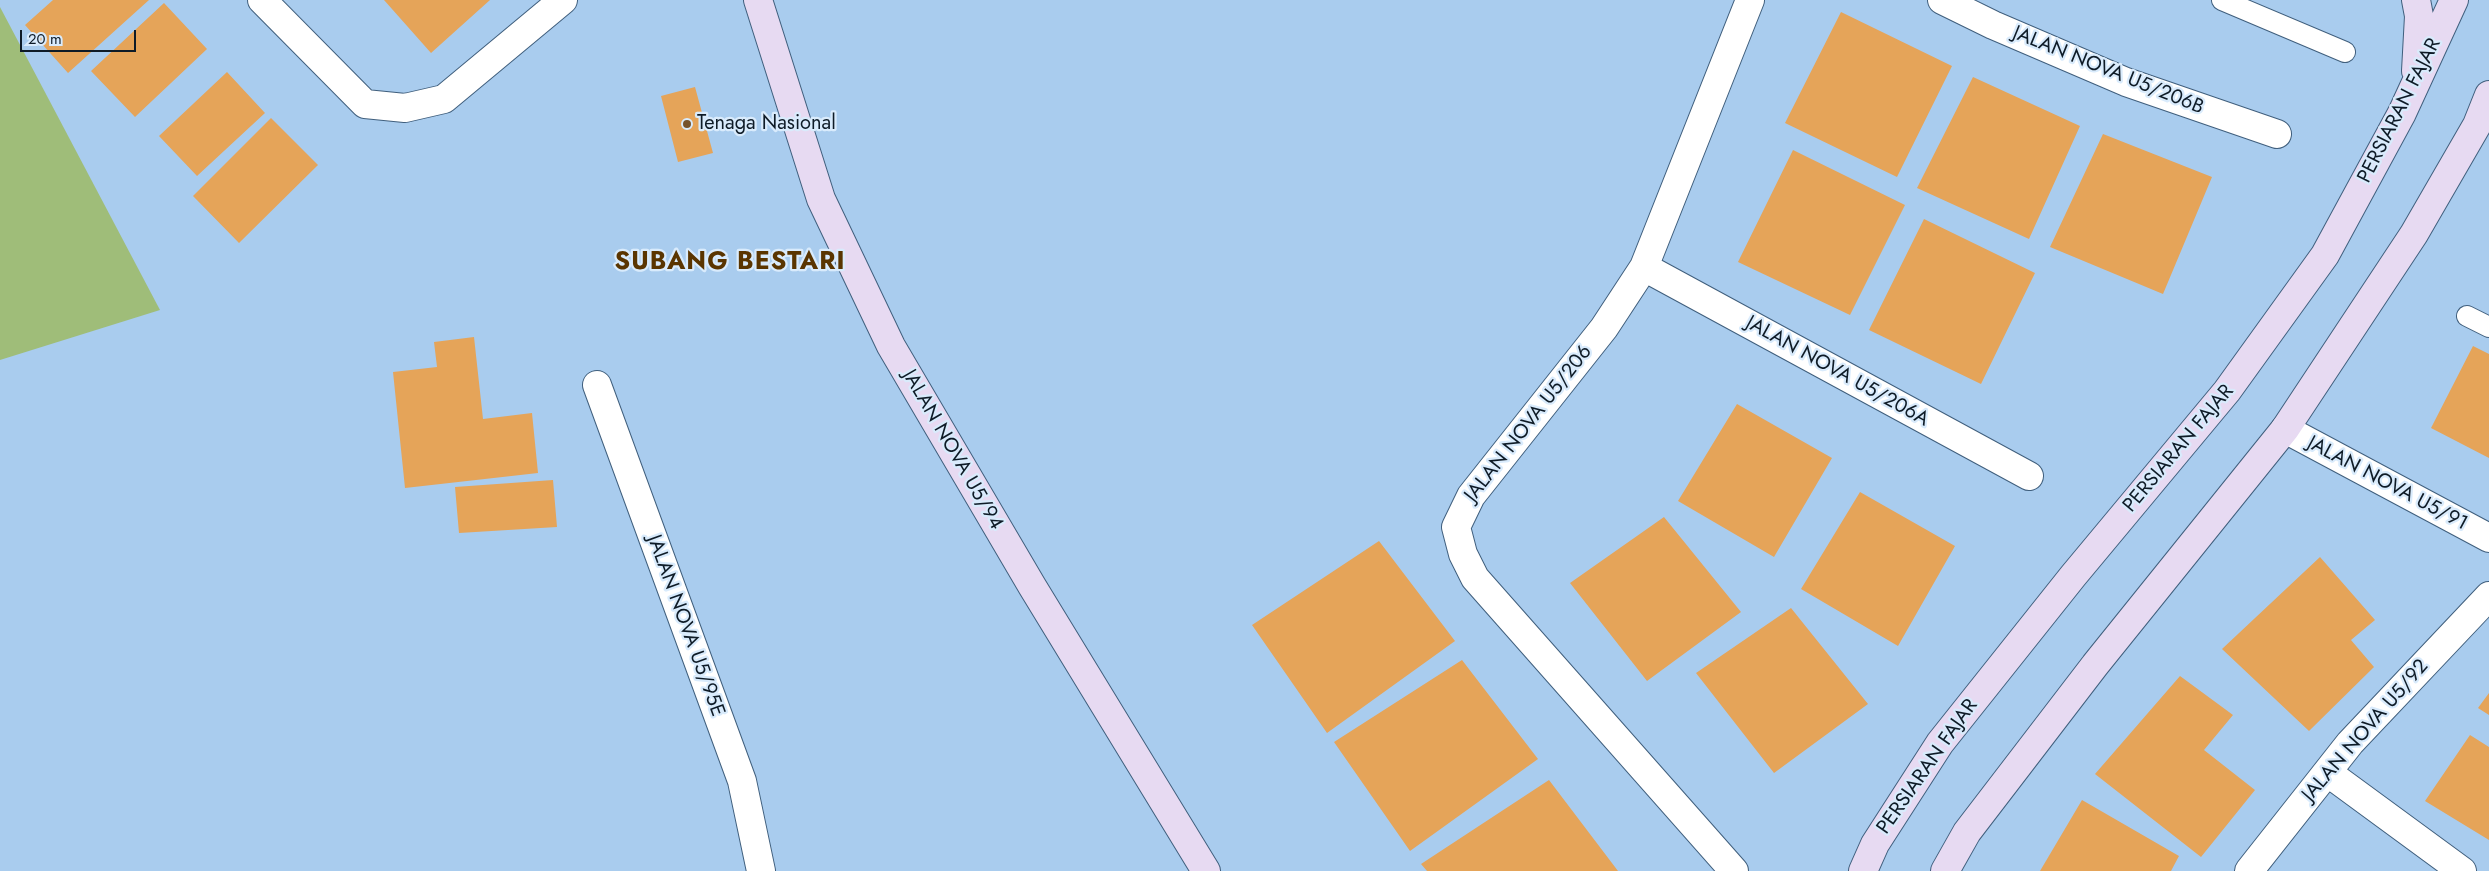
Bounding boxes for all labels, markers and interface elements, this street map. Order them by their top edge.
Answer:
scale bar [22,20,139,52]
street label: JALAN NOVA U5/206B [2009,22,2207,120]
text: 20 m [28,28,62,50]
street label: PERSIARAN FAJAR [2353,35,2447,187]
place label: Tenaga Nasional [697,112,836,136]
marker: Tenaga Nasional [681,118,693,130]
district label: SUBANG BESTARI [613,248,847,278]
street label: JALAN NOVA U5/206A [1741,312,1933,432]
street label: JALAN NOVA U5/206 [1460,341,1598,507]
street label: JALAN NOVA U5/94 [896,366,1008,534]
street label: PERSIARAN FAJAR [2119,380,2239,518]
street label: JALAN NOVA U5/91 [2303,432,2471,536]
street label: JALAN NOVA U5/95E [641,532,729,720]
street label: JALAN NOVA U5/92 [2298,655,2434,807]
street label: PERSIARAN FAJAR [1873,695,1983,839]

